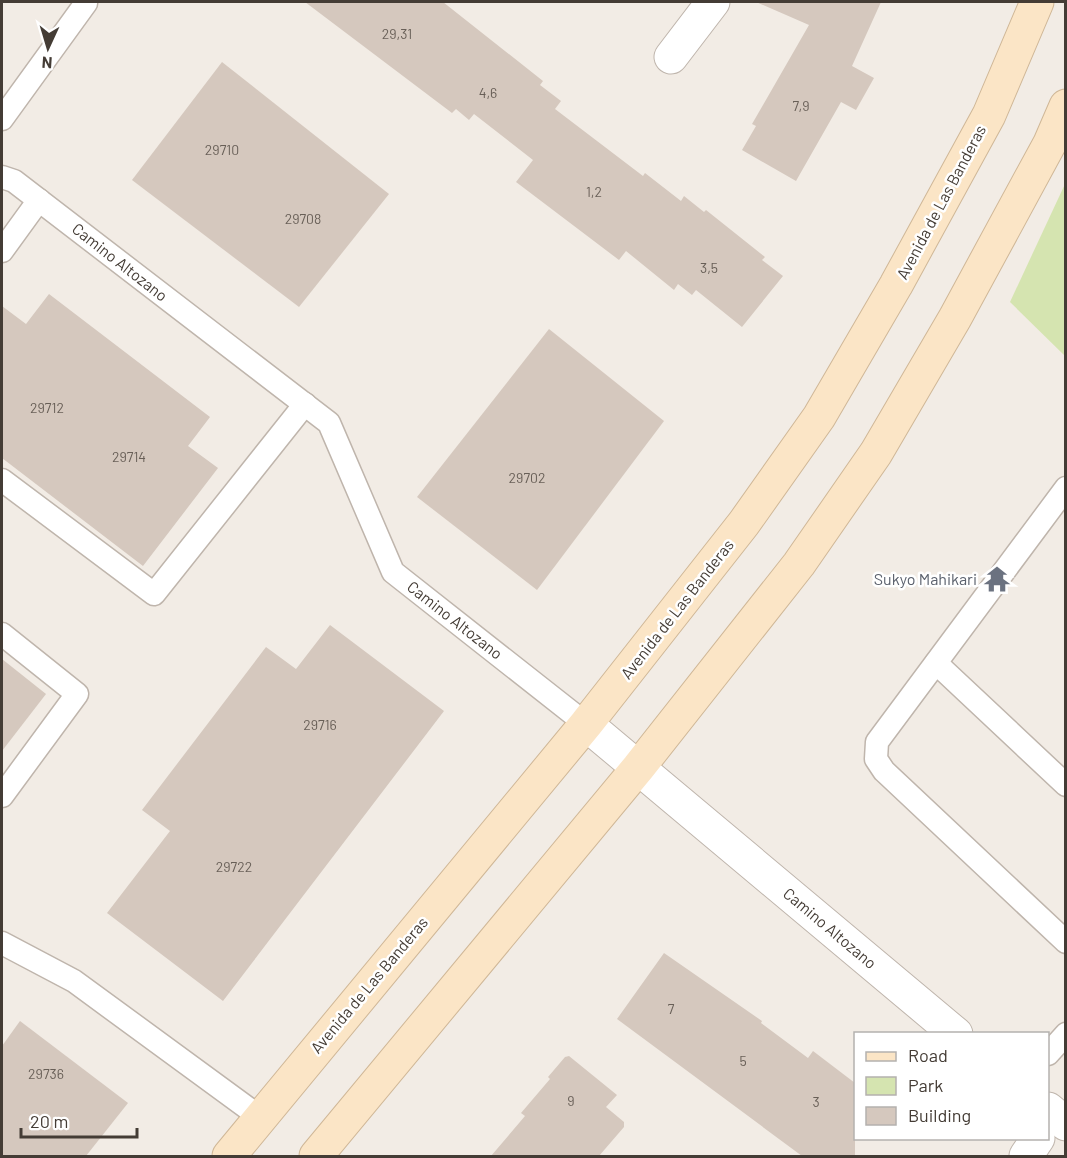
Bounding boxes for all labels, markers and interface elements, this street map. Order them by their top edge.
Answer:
north arrow [18,18,78,78]
house number: 29,31 [382,25,412,42]
text: N [41,54,53,73]
house number: 4,6 [479,84,497,101]
house number: 7,9 [793,97,809,114]
street label: Avenida de Las Banderas [892,121,989,282]
house number: 29710 [205,141,239,158]
house number: 1,2 [586,183,602,200]
house number: 29708 [285,210,321,227]
street label: Camino Altozano [69,218,172,305]
house number: 3,5 [700,259,718,276]
house number: 29712 [30,399,64,416]
house number: 29714 [112,448,146,465]
house number: 29702 [509,469,545,486]
street label: Avenida de Las Banderas [616,535,737,682]
temple icon: Sukyo Mahikari [982,564,1012,594]
place label: Sukyo Mahikari [874,569,977,588]
street label: Camino Altozano [404,576,507,663]
house number: 29716 [303,716,337,733]
house number: 29722 [216,858,252,875]
street label: Camino Altozano [780,883,881,972]
street label: Avenida de Las Banderas [306,913,431,1057]
house number: 7 [668,1000,675,1017]
legend [854,1032,1049,1140]
text: Road [908,1044,948,1066]
house number: 5 [739,1052,747,1069]
house number: 29736 [28,1065,64,1082]
text: Park [908,1074,943,1096]
house number: 9 [567,1092,575,1109]
house number: 3 [812,1093,820,1110]
scale bar [21,1101,136,1139]
text: Building [908,1104,971,1126]
text: 20 m [30,1110,68,1132]

